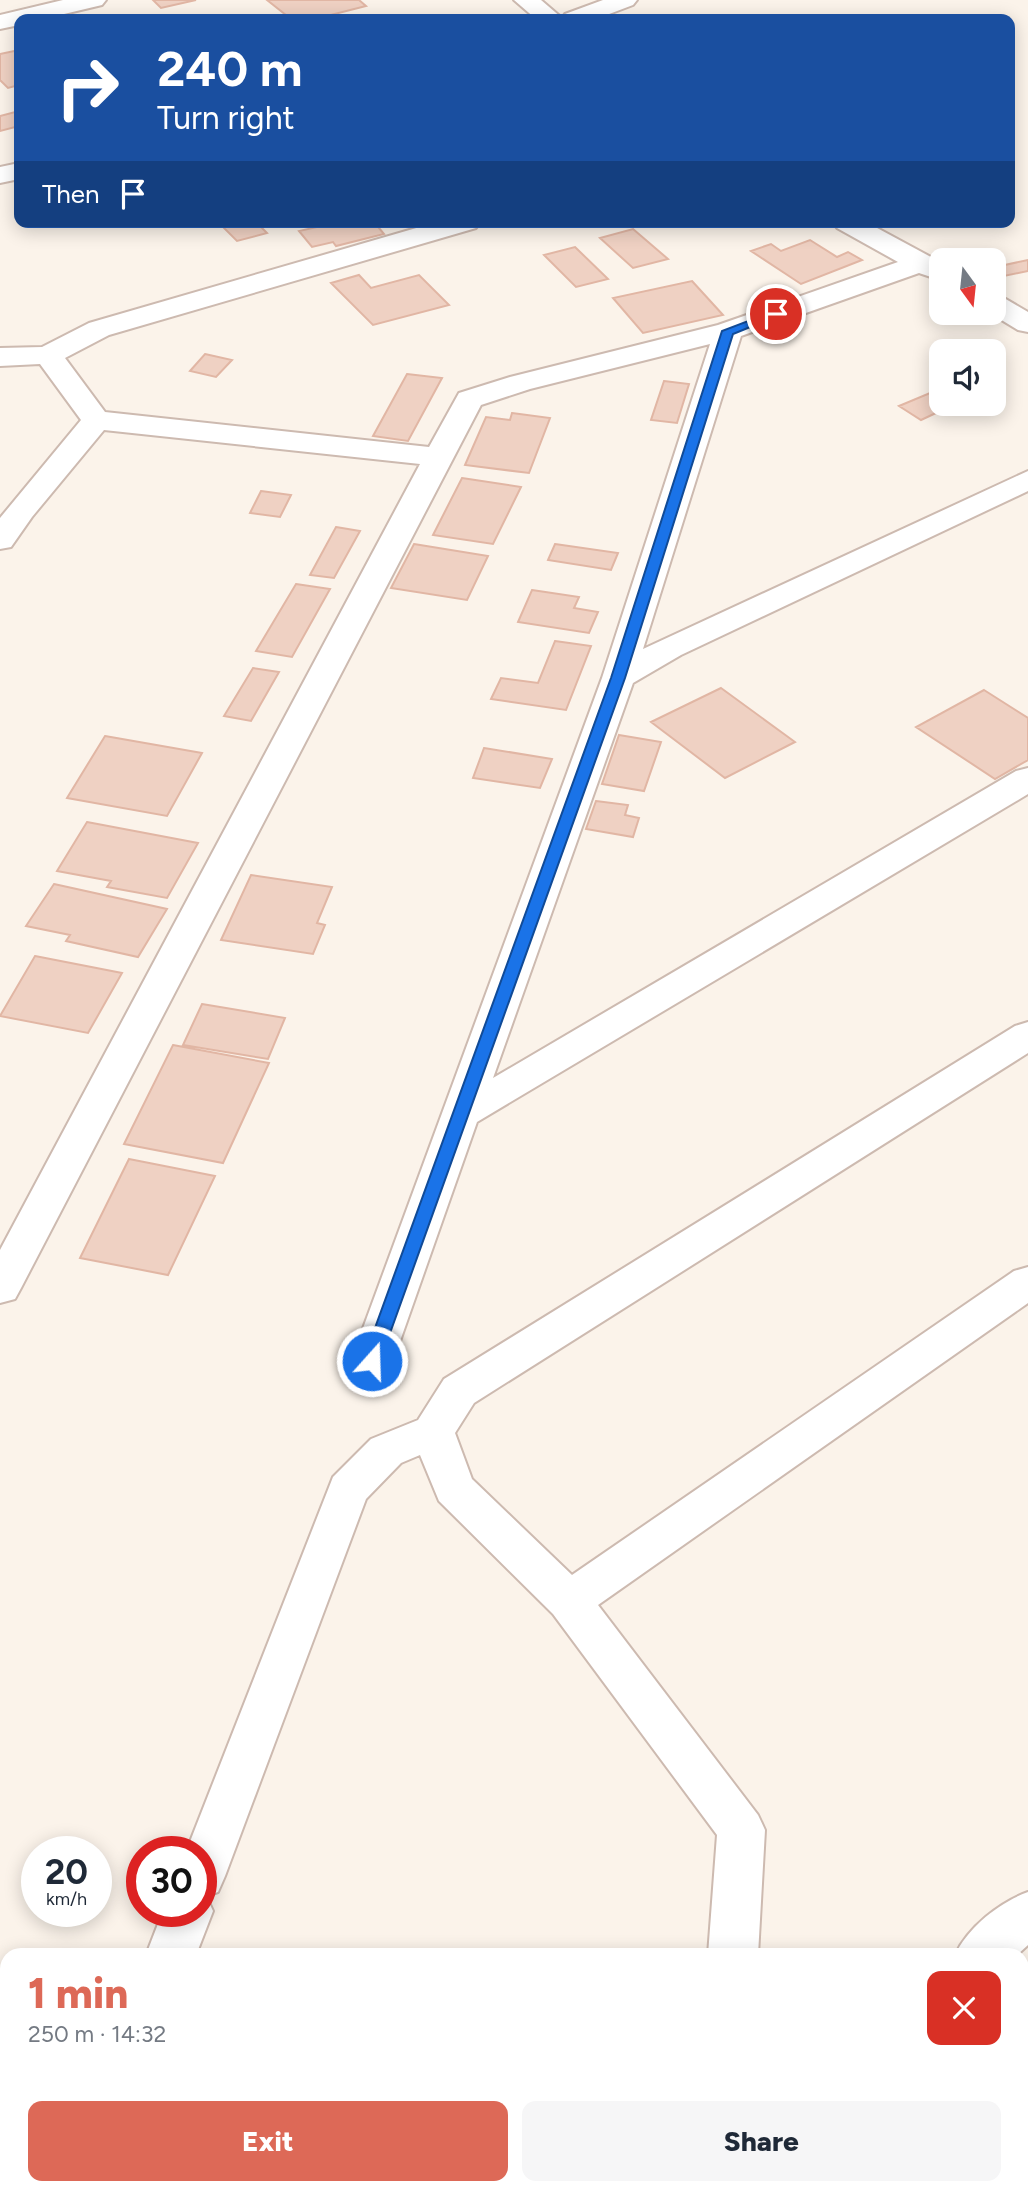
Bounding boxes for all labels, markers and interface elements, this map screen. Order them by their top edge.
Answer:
text: 240 m [157,39,303,98]
icon: right [42,42,133,133]
text: Turn right [157,99,295,137]
icon: arrive [114,175,152,213]
text: Then [42,178,100,210]
north arrow [929,248,1006,326]
map controls [929,248,1006,416]
pin [746,284,806,344]
icon: arrive [757,295,795,333]
button: sound [929,339,1006,416]
position arrow [335,1324,409,1398]
speed limit sign: 30 [126,1836,217,1927]
text: 20 [45,1851,88,1893]
text: km/h [46,1888,87,1910]
text: 1 min [28,1968,128,2019]
button: close [927,1971,1001,2045]
text: 250 m · 14:32 [28,2020,166,2048]
button: Exit [28,2101,508,2181]
button: Share [522,2101,1001,2181]

